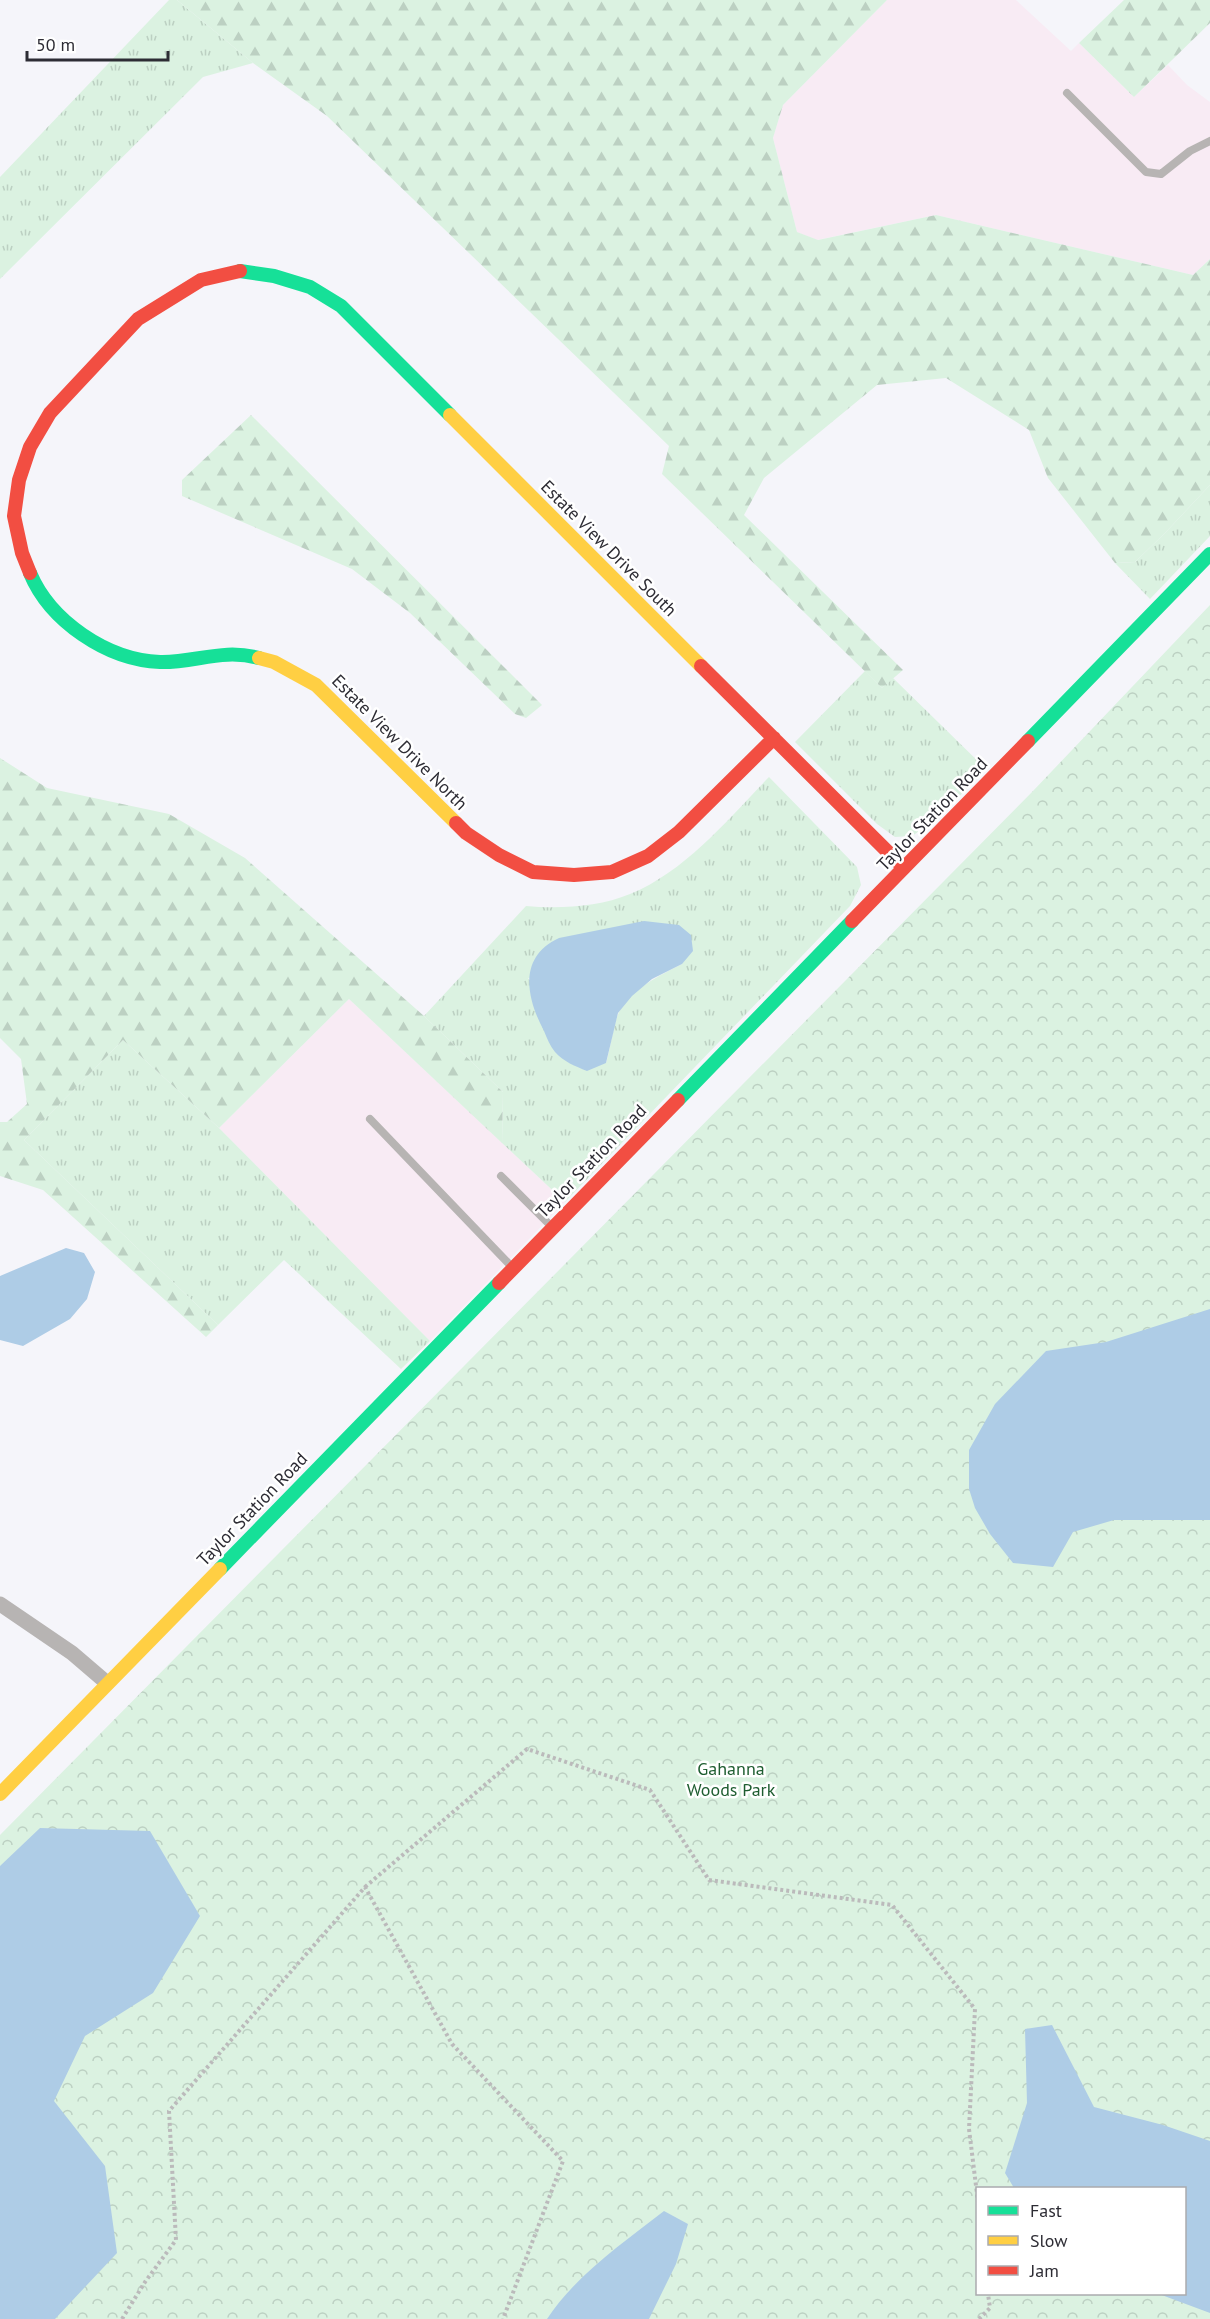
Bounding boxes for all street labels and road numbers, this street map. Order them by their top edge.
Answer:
street label: Estate View Drive South [536,475,682,621]
street label: Estate View Drive North [327,669,473,815]
street label: Taylor Station Road [872,752,992,876]
street label: Taylor Station Road [531,1099,651,1223]
street label: Taylor Station Road [192,1447,312,1571]

